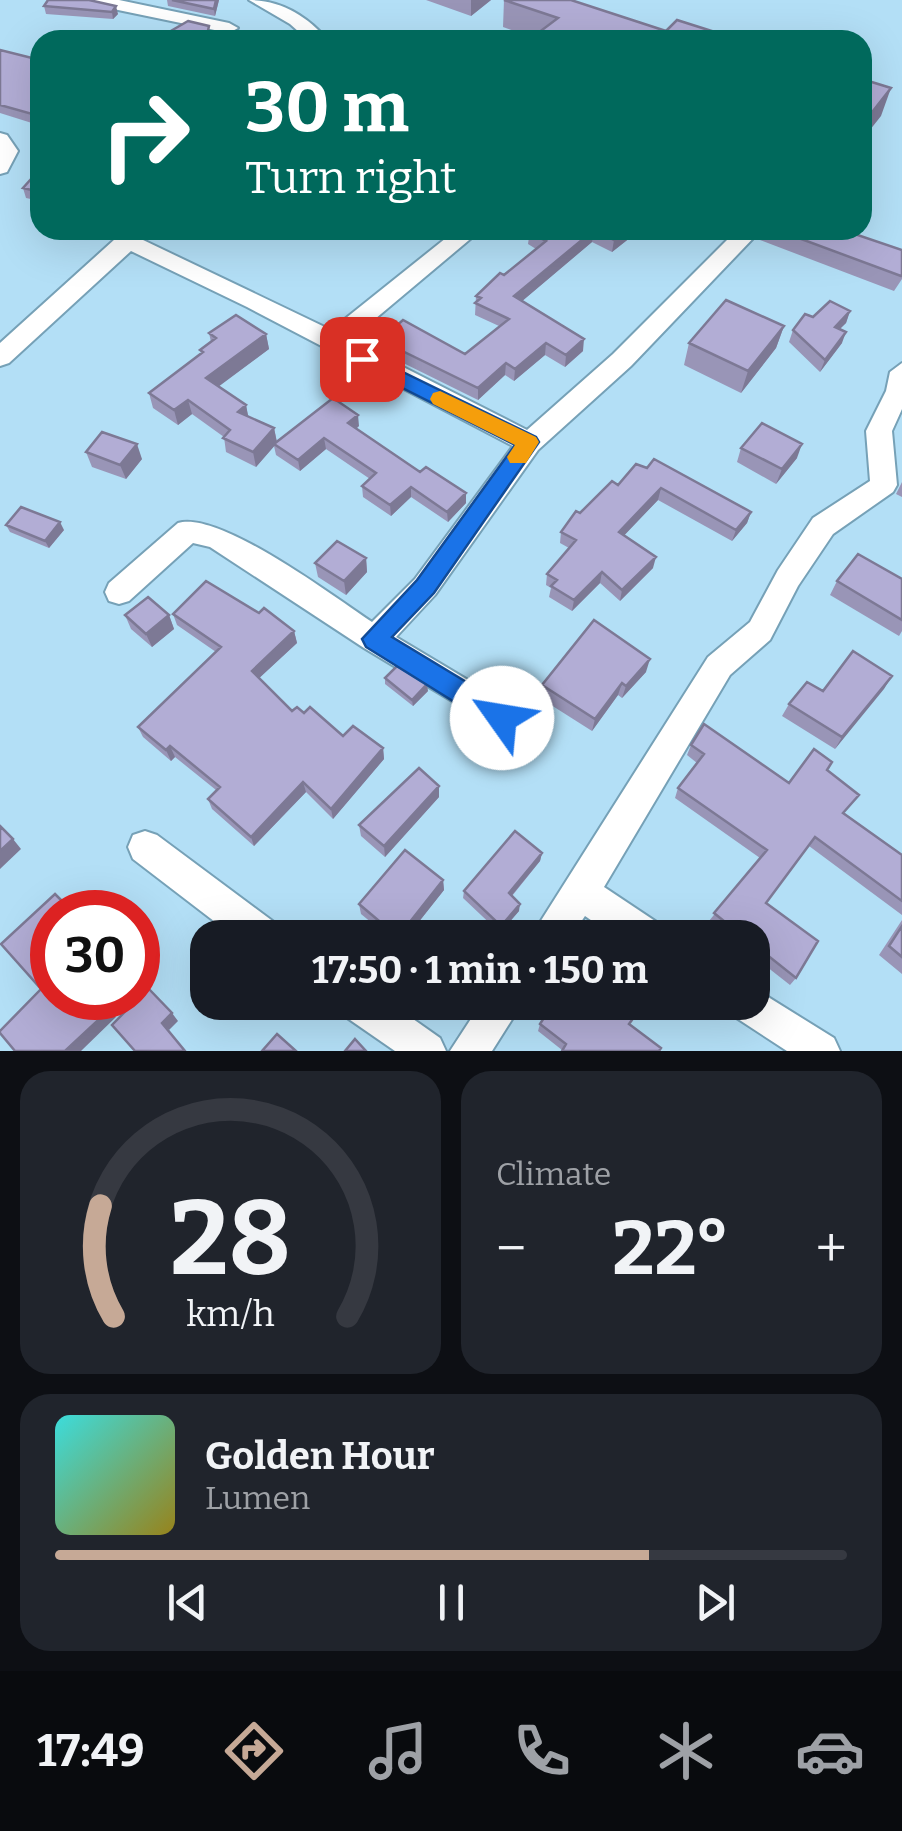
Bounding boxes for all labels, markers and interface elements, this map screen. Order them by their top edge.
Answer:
text: 30 m [245,66,409,150]
icon: right [80,70,210,200]
text: Turn right [245,151,457,205]
pin [320,317,405,402]
icon: arrive [335,332,390,387]
position arrow [450,666,554,770]
speed limit sign: 30 [30,890,160,1020]
text: 17:50 · 1 min · 150 m [312,947,648,993]
text: Climate [496,1155,611,1193]
text: 28 [170,1177,291,1302]
text: 22° [612,1204,730,1294]
text: − [496,1216,526,1282]
text: + [816,1216,847,1282]
text: km/h [186,1293,275,1335]
text: Golden Hour [205,1433,435,1479]
text: Lumen [205,1479,310,1517]
icon: previous [160,1575,215,1630]
icon: pause [424,1575,479,1630]
icon: next [688,1575,743,1630]
icon: directions [219,1716,289,1786]
icon: music [363,1716,433,1786]
icon: phone [507,1716,577,1786]
icon: climate [651,1716,721,1786]
icon: car [795,1716,865,1786]
text: 17:49 [37,1724,145,1778]

